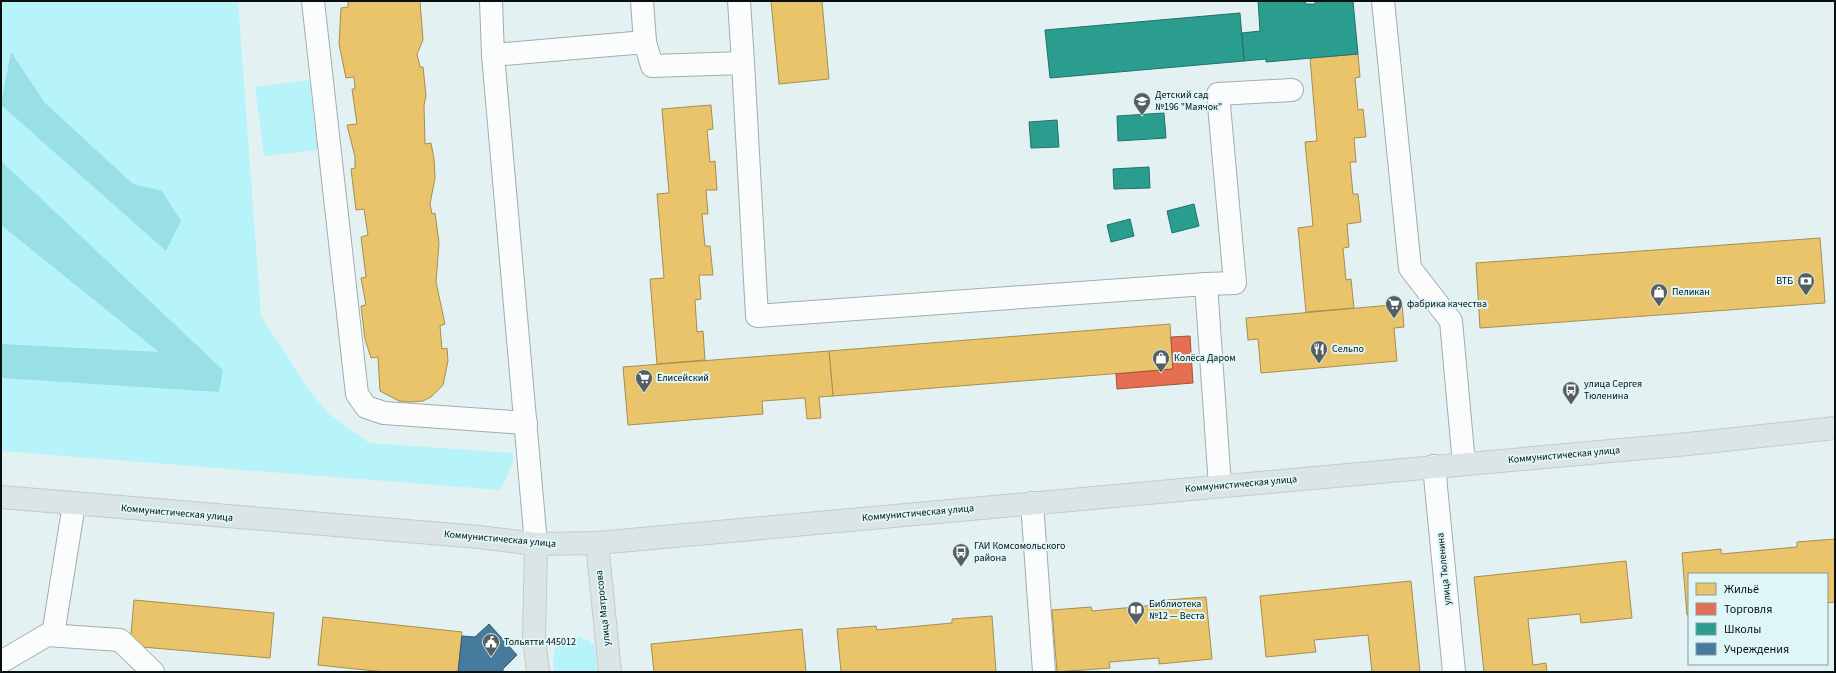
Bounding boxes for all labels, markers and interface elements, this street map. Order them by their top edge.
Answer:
place label: Детский сад №196 "Маячок" [1155,88,1222,114]
school or university icon: Детский сад №196 "Маячок" [1132,91,1152,116]
bank icon: ВТБ [1796,271,1816,296]
place label: ВТБ [1776,274,1793,288]
shop icon: Пеликан [1649,282,1669,307]
place label: Пеликан [1672,285,1710,299]
supermarket icon: фабрика качества [1384,294,1404,319]
place label: фабрика качества [1407,297,1487,311]
restaurant icon: Сельпо [1309,339,1329,364]
place label: Сельпо [1332,342,1364,356]
shop icon: Колёса Даром [1151,348,1171,373]
place label: Колёса Даром [1174,351,1236,365]
supermarket icon: Елисейский [634,368,654,393]
place label: Елисейский [657,371,709,385]
place label: улица Сергея Тюленина [1584,377,1642,403]
bus stop icon: улица Сергея Тюленина [1561,380,1581,405]
street label: Коммунистическая улица [1507,443,1621,467]
street label: Коммунистическая улица [1184,472,1298,496]
street label: Коммунистическая улица [120,501,234,525]
street label: Коммунистическая улица [861,501,975,525]
street label: Коммунистическая улица [443,527,557,551]
street label: улица Тюленина [1433,532,1455,606]
place label: ГАИ Комсомольского района [974,539,1065,565]
bus stop icon: ГАИ Комсомольского района [951,542,971,567]
street label: улица Матросова [592,570,614,646]
legend [1688,573,1828,665]
text: Жильё [1724,581,1759,598]
place label: Библиотека №12 — Веста [1149,597,1205,623]
library icon: Библиотека №12 — Веста [1126,600,1146,625]
text: Торговля [1724,601,1772,618]
text: Школы [1724,621,1761,638]
public building icon: Тольятти 445012 [481,632,501,657]
place label: Тольятти 445012 [504,635,576,649]
text: Учреждения [1724,641,1789,658]

